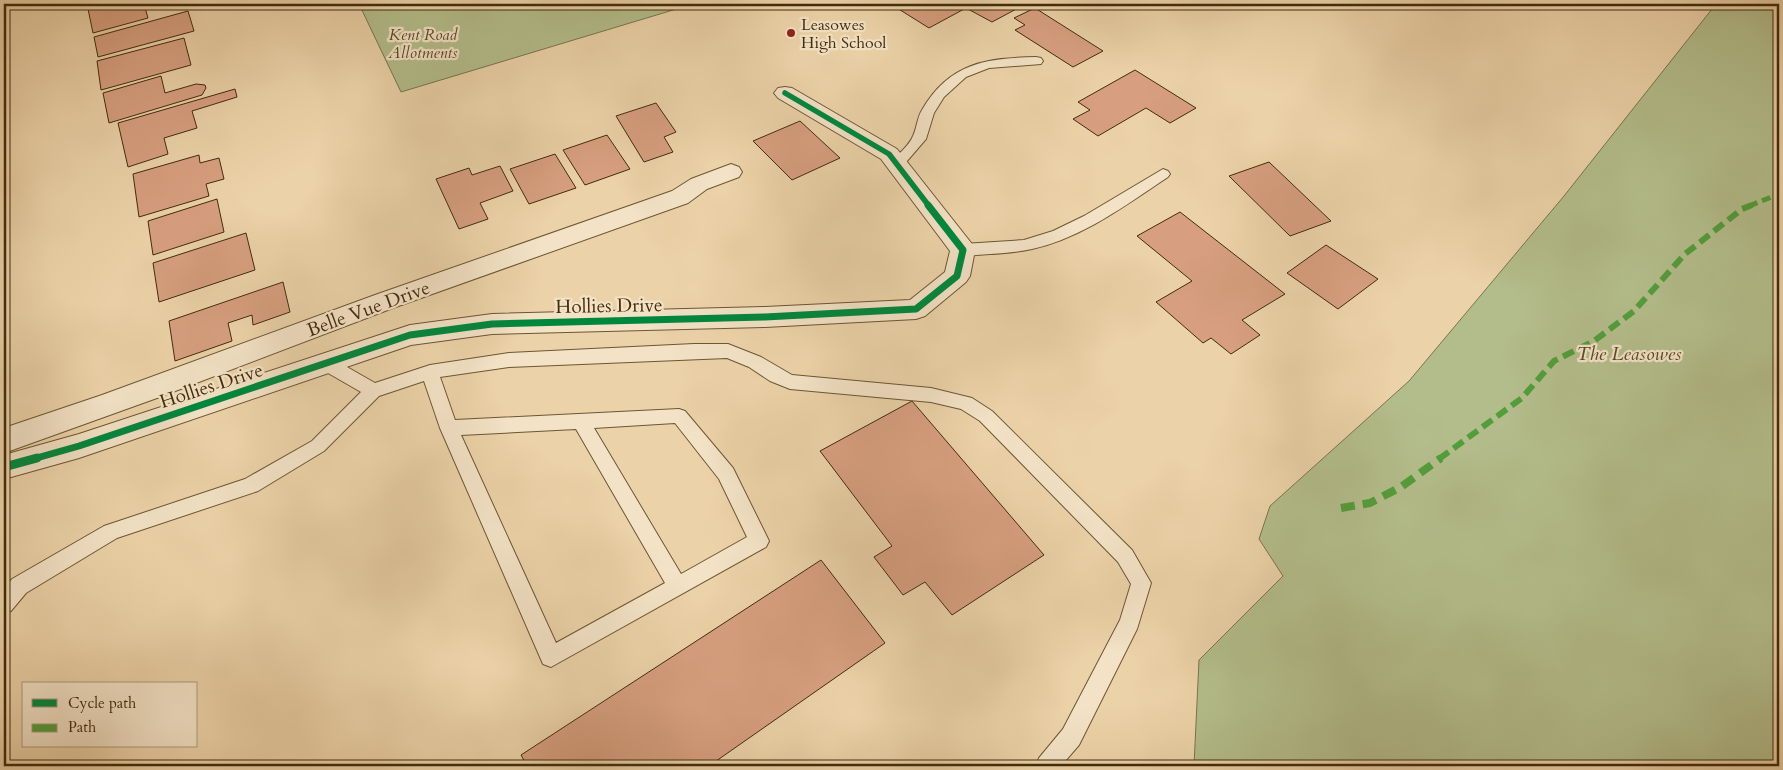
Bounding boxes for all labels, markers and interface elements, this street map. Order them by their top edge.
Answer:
place label: Leasowes High School [801,14,886,54]
park label: Kent Road Allotments [388,24,459,64]
marker: Leasowes High School [785,27,797,39]
street label: Belle Vue Drive [303,275,433,343]
street label: Hollies Drive [555,292,663,320]
park label: The Leasowes [1577,341,1682,367]
street label: Hollies Drive [156,357,266,415]
legend [22,682,198,748]
text: Cycle path [68,693,137,713]
text: Path [68,717,97,737]

